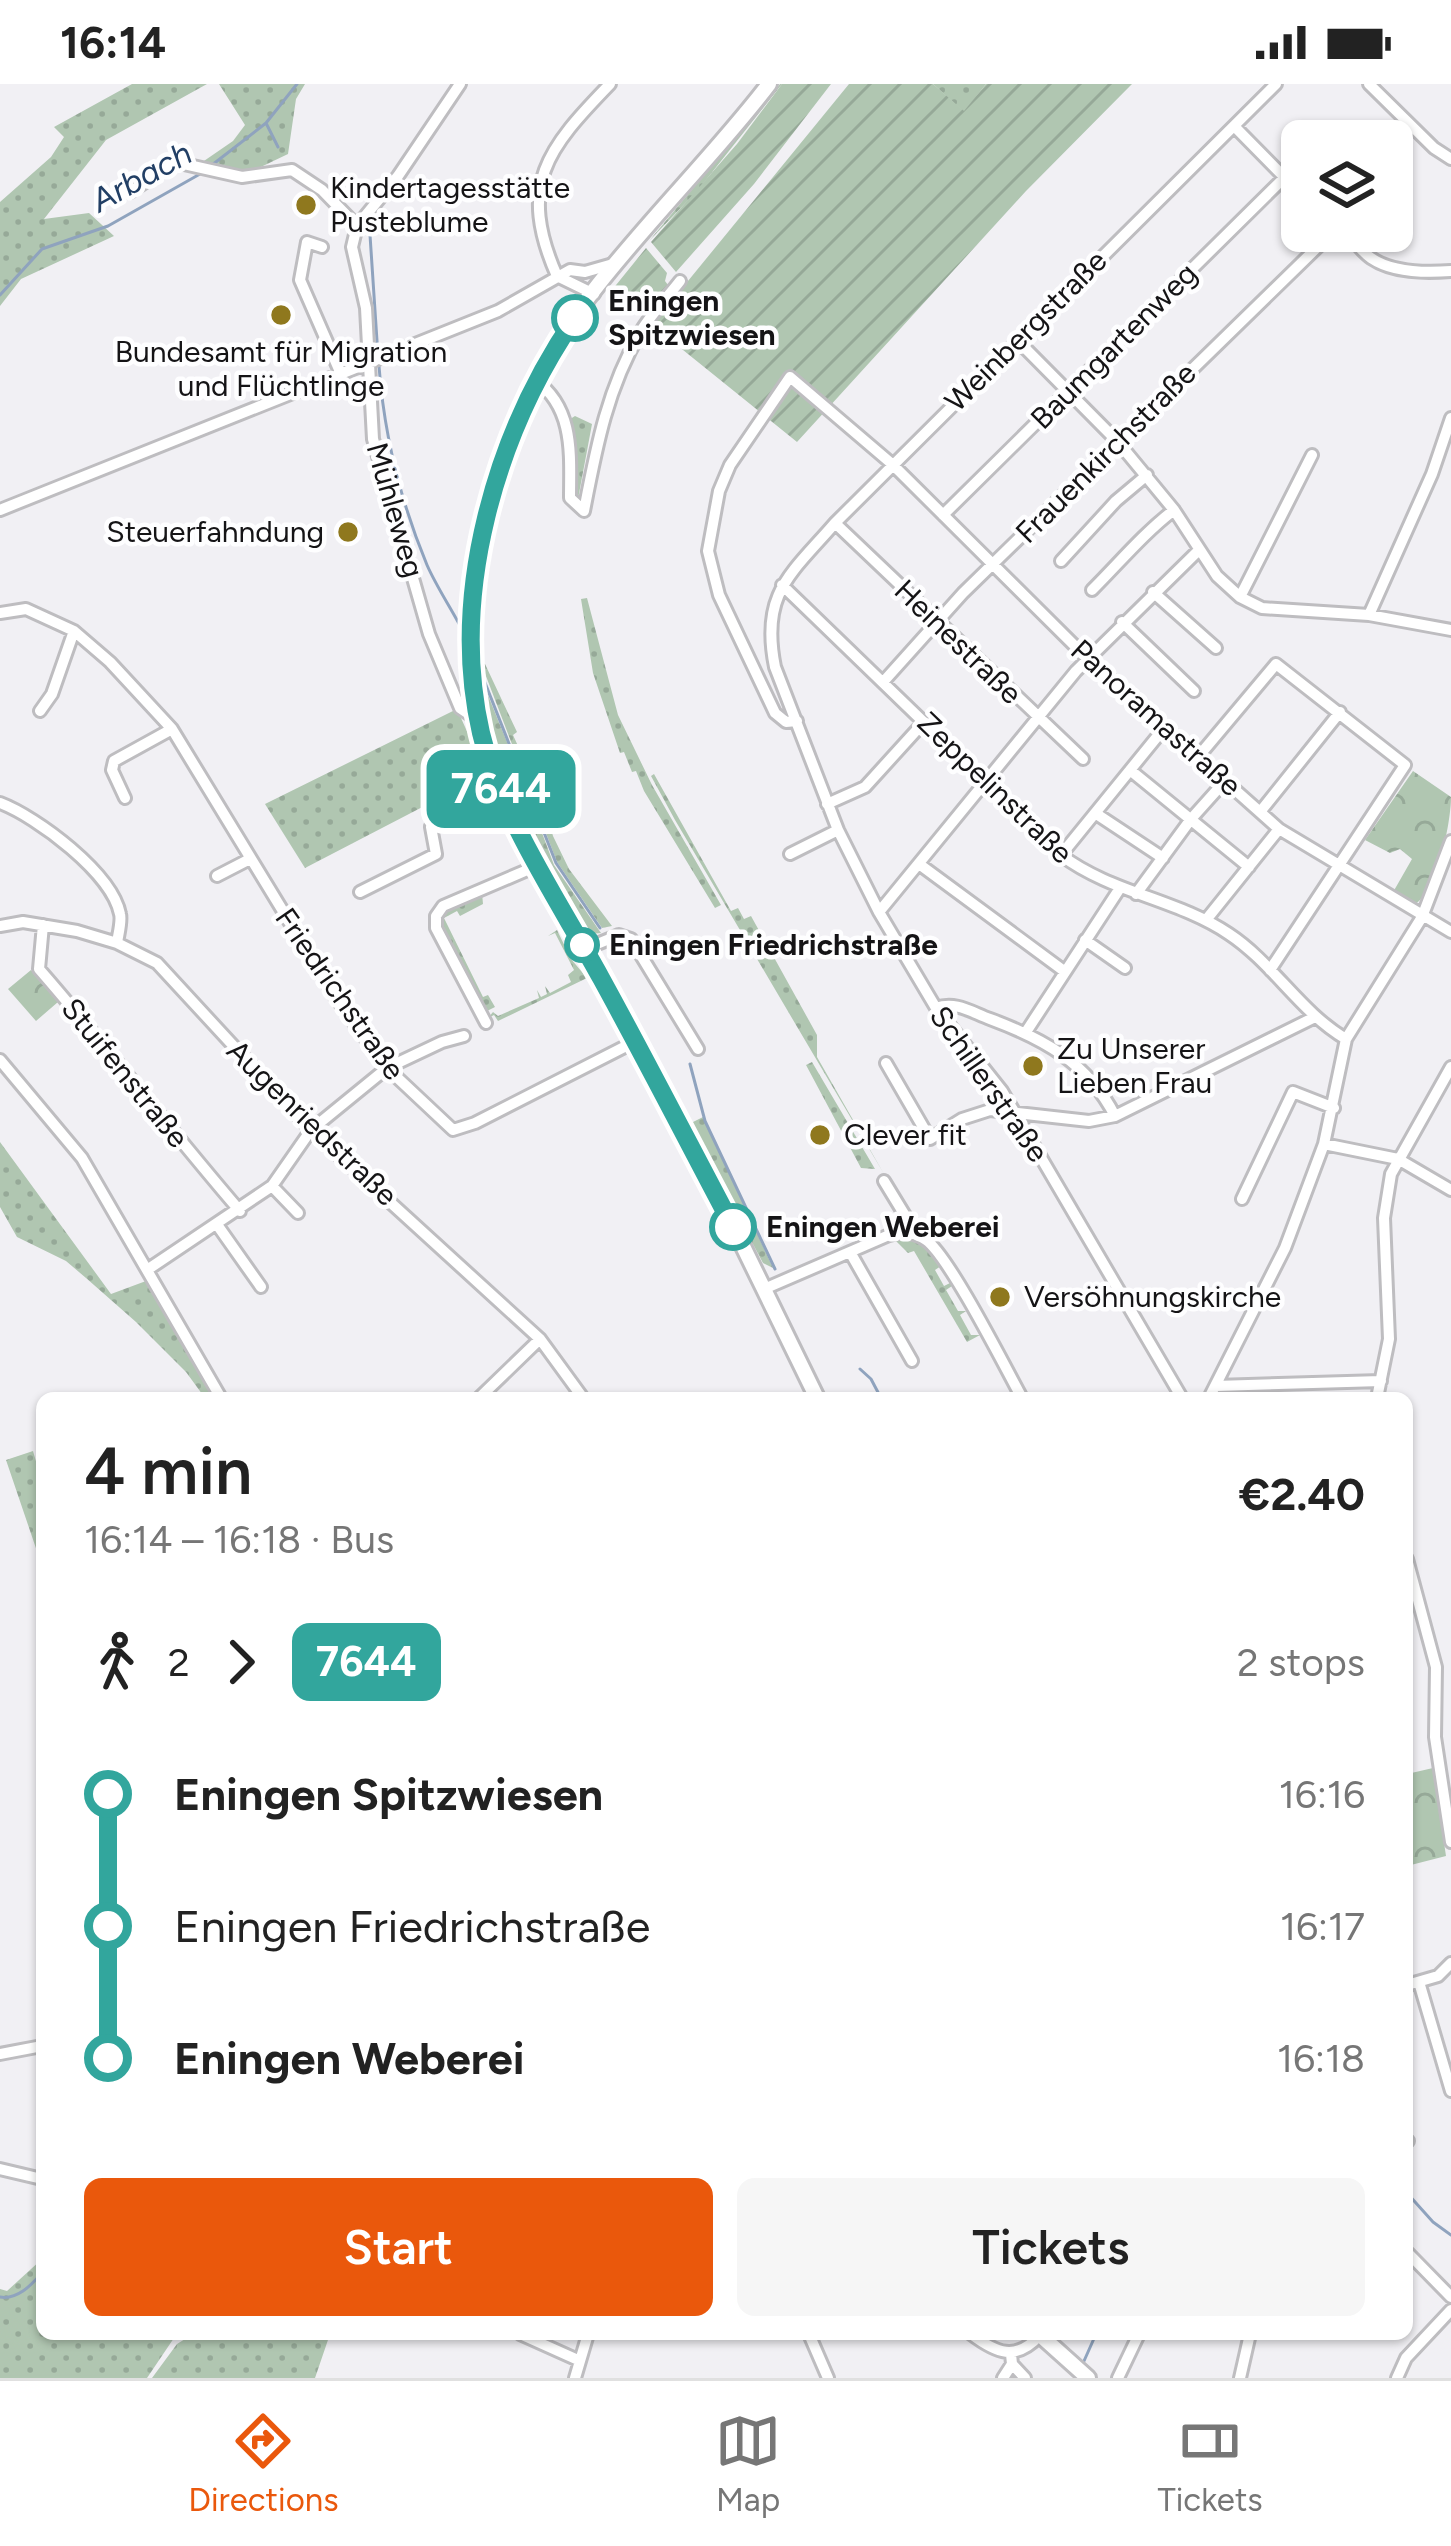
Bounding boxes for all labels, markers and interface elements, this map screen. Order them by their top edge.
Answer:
text: 16:14 [60,15,166,69]
map controls [1281,120,1413,252]
button: layers [1281,120,1413,252]
water label: Arbach [82,133,198,221]
place label: Kindertagesstätte Pusteblume [330,169,570,240]
marker: Kindertagesstätte Pusteblume [293,192,319,218]
street label: Weinbergstraße [937,242,1114,419]
street label: Baumgartenweg [1023,255,1205,437]
place label: Eningen Spitzwiesen [608,282,776,353]
marker: Eningen Spitzwiesen [553,296,597,340]
marker: Bundesamt für Migration und Flüchtlinge [268,302,294,328]
place label: Bundesamt für Migration und Flüchtlinge [115,333,447,404]
street label: Frauenkirchstraße [1008,355,1204,551]
street label: Mühleweg [359,438,432,582]
place label: Steuerfahndung [106,513,324,550]
marker: Steuerfahndung [335,519,361,545]
street label: Heinestraße [887,572,1030,712]
street label: Panoramastraße [1063,631,1249,804]
street label: Zeppelinstraße [910,704,1081,871]
line badge: 7644 [417,750,585,828]
text: 7644 [451,763,551,814]
street label: Friedrichstraße [268,901,413,1087]
place label: Eningen Friedrichstraße [609,926,938,963]
marker: Eningen Friedrichstraße [566,929,598,961]
street label: Stuifenstraße [54,990,197,1155]
street label: Schillerstraße [922,999,1057,1169]
place label: Zu Unserer Lieben Frau [1057,1030,1212,1101]
street label: Augenriedstraße [219,1032,405,1213]
marker: Zu Unserer Lieben Frau [1020,1053,1046,1079]
place label: Clever fit [844,1116,967,1153]
marker: Clever fit [807,1122,833,1148]
marker: Eningen Weberei [711,1205,755,1249]
place label: Eningen Weberei [766,1208,1000,1245]
place label: Versöhnungskirche [1024,1278,1281,1315]
marker: Versöhnungskirche [987,1284,1013,1310]
text: 4 min [84,1431,252,1511]
text: €2.40 [1239,1467,1365,1521]
text: 16:14 – 16:18 · Bus [84,1516,394,1563]
icon: walk [84,1629,150,1695]
icon: forward [208,1629,274,1695]
text: 7644 [316,1636,417,1687]
text: 2 [168,1639,190,1686]
text: 2 stops [1237,1639,1365,1686]
text: Eningen Spitzwiesen [174,1767,603,1821]
text: 16:16 [1279,1771,1365,1818]
text: Eningen Friedrichstraße [174,1899,650,1953]
text: 16:17 [1280,1903,1365,1950]
text: Eningen Weberei [174,2031,525,2085]
text: 16:18 [1277,2035,1365,2082]
button: Start [84,2178,713,2316]
button: Tickets [737,2178,1365,2316]
tab: Directions [188,2408,339,2519]
tab: Map [715,2408,781,2519]
tab: Tickets [1158,2408,1263,2519]

